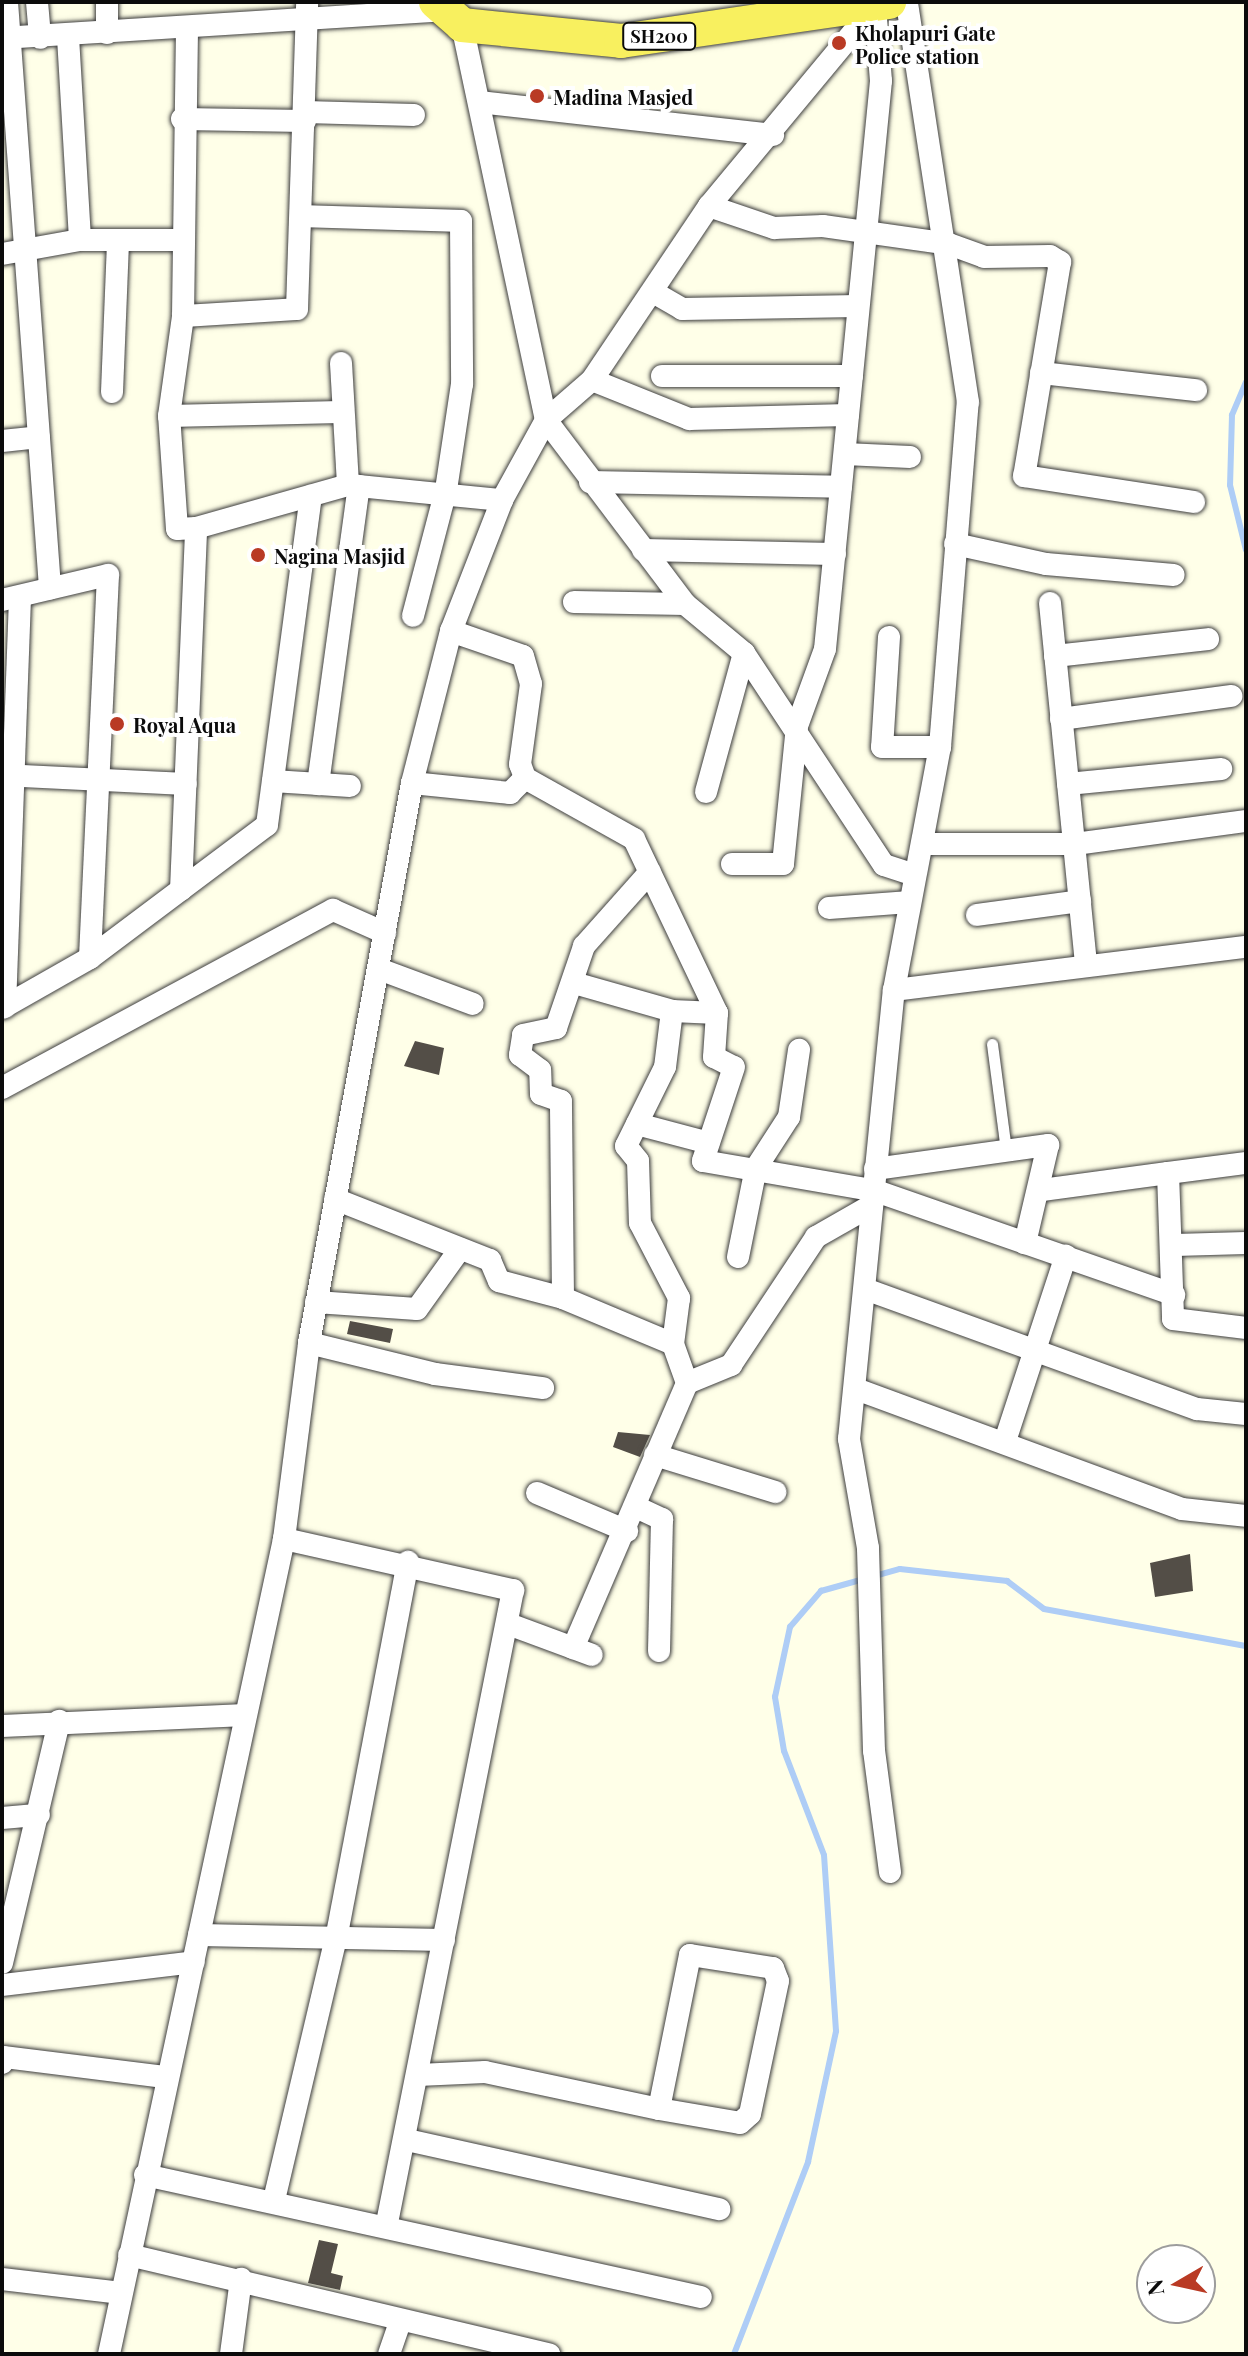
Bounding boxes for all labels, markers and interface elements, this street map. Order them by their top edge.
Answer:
place label: Kholapuri Gate Police station [855,20,996,67]
road number: SH200 [621,22,697,50]
marker: Kholapuri Gate Police station [830,34,848,52]
place label: Madina Masjed [553,84,693,108]
marker: Madina Masjed [528,87,546,105]
place label: Nagina Masjid [274,543,405,567]
marker: Nagina Masjid [249,546,267,564]
place label: Royal Aqua [133,712,237,736]
marker: Royal Aqua [108,715,126,733]
north arrow [1136,2244,1216,2324]
text: N [1138,2277,1170,2298]

